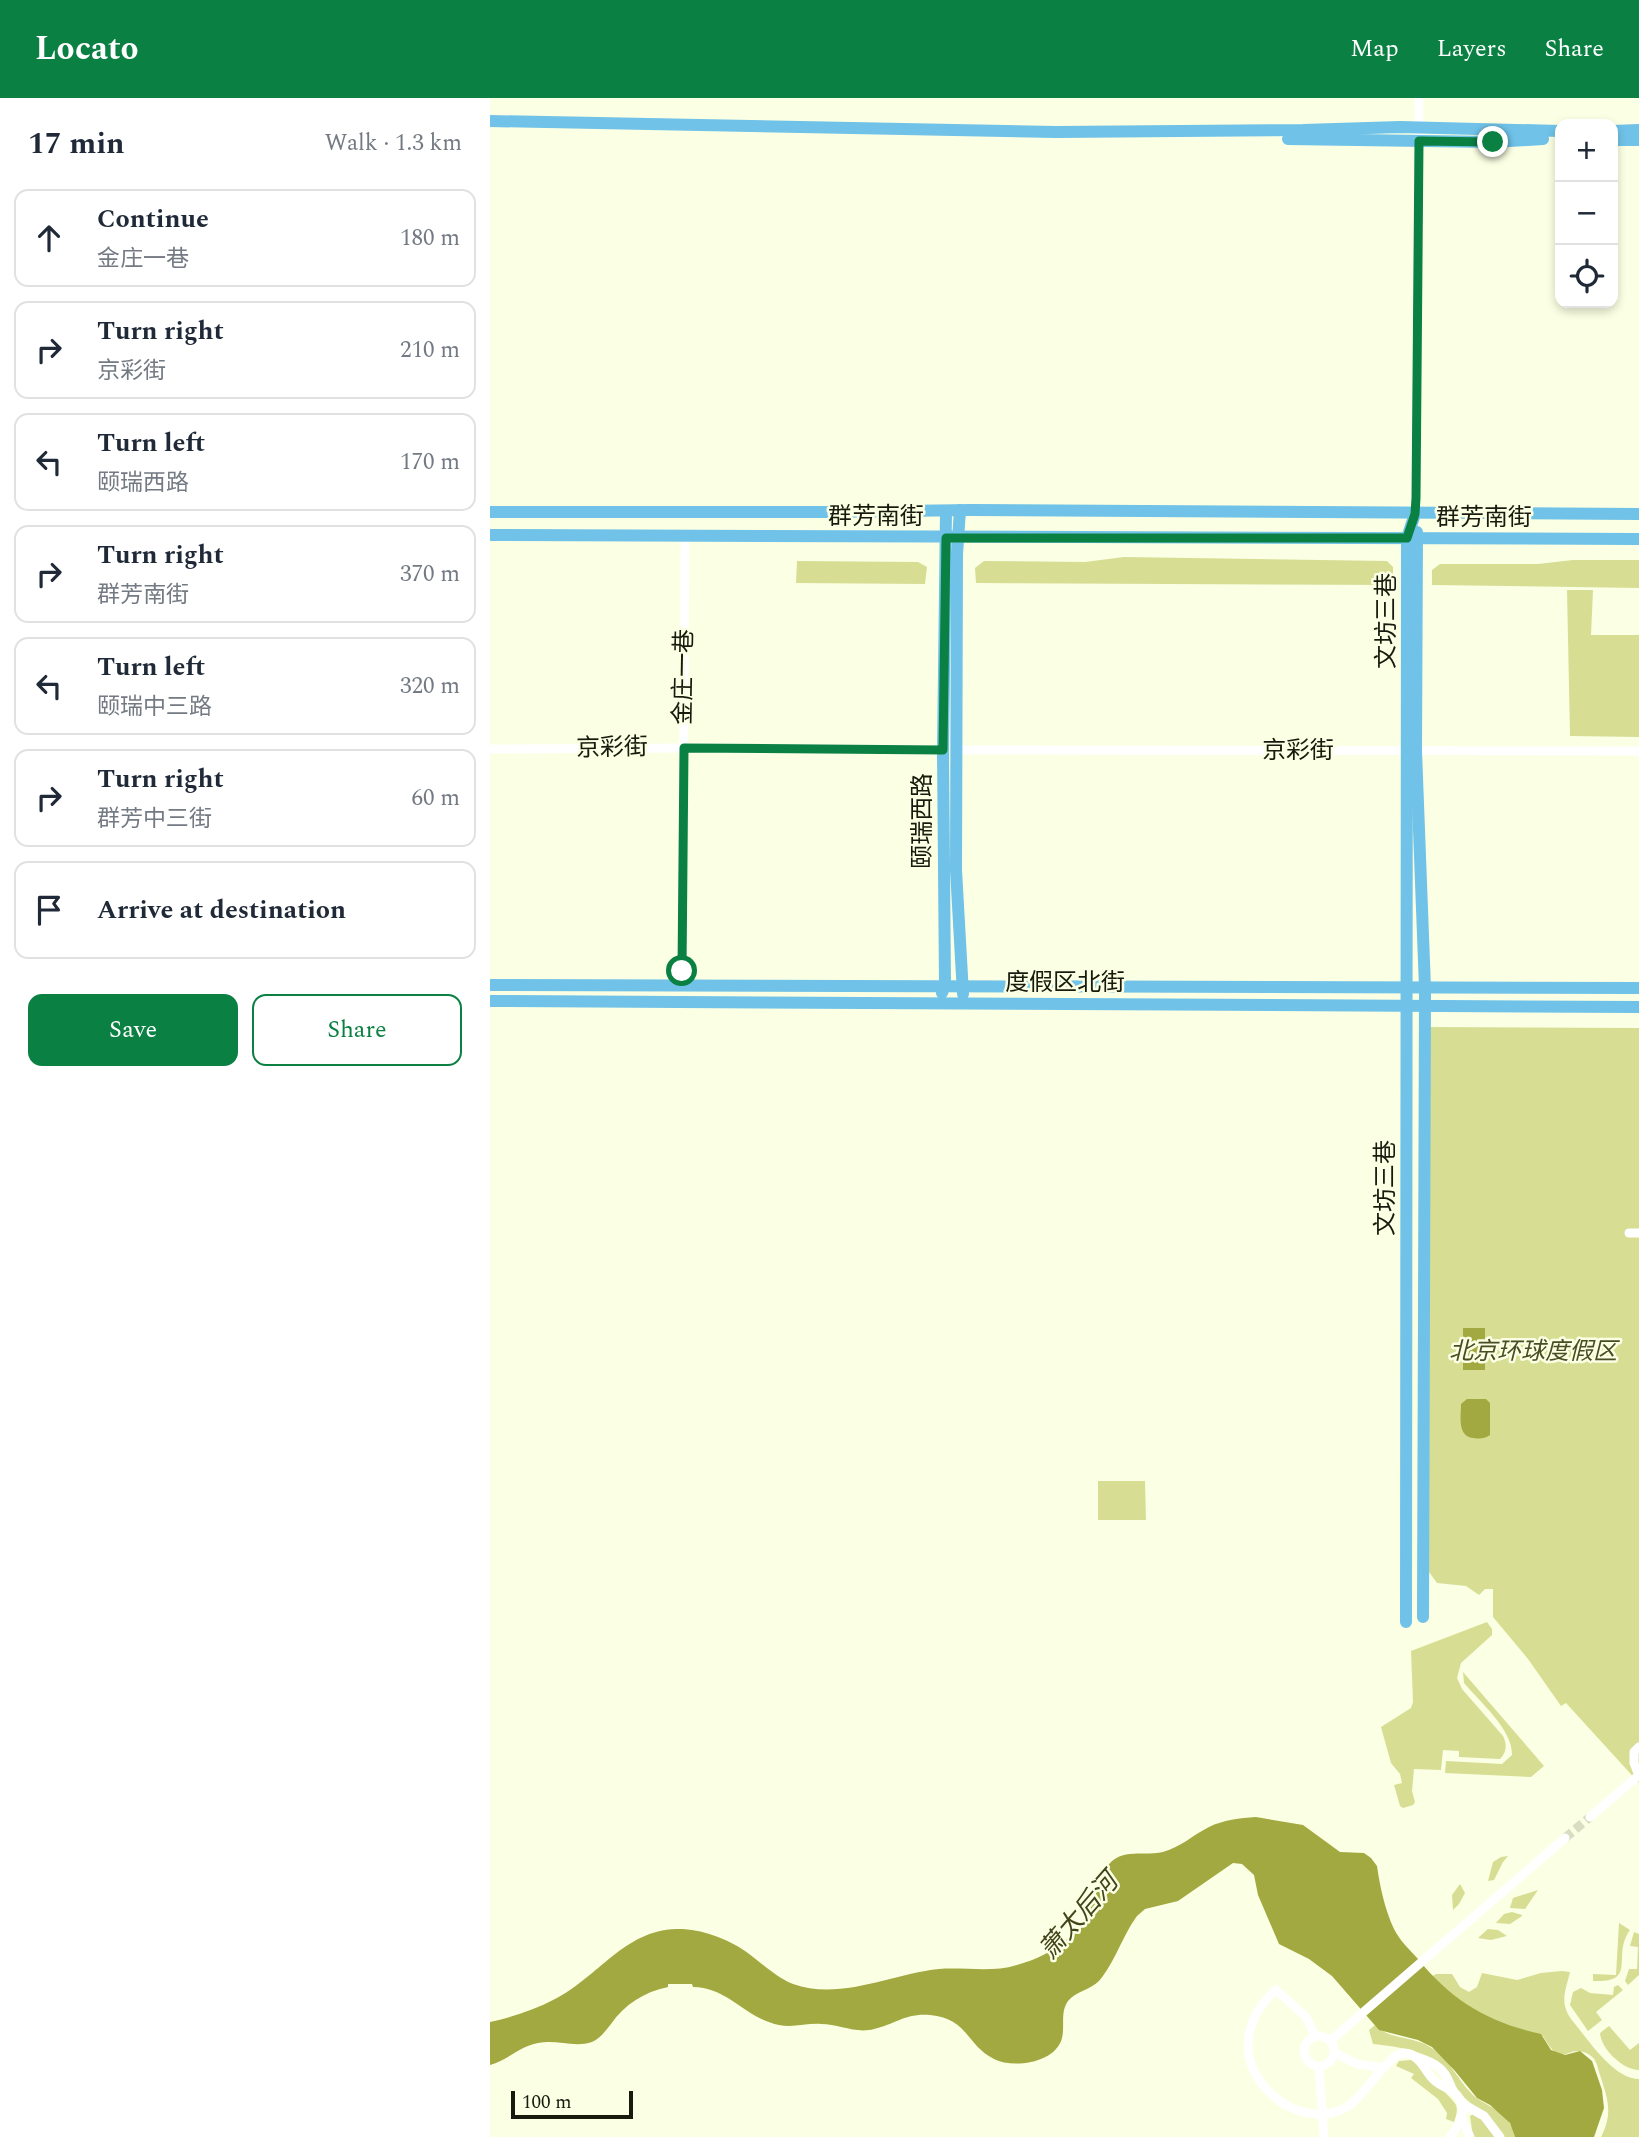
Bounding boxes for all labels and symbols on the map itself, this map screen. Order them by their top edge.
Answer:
route end [1477,126,1508,157]
street label: 群芳南街 [828,499,924,535]
street label: 群芳南街 [1436,500,1532,536]
street label: 文坊三巷 [1369,573,1405,669]
street label: 金庄一巷 [665,629,703,725]
street label: 京彩街 [576,729,648,767]
street label: 京彩街 [1262,733,1334,769]
street label: 颐瑞西路 [905,773,941,869]
route start [666,955,697,986]
street label: 度假区北街 [1005,965,1125,1001]
street label: 文坊三巷 [1368,1140,1404,1236]
park label: 北京环球度假区 [1449,1334,1620,1370]
water label: 萧太后河 [1030,1860,1131,1968]
scale bar [511,2088,634,2120]

